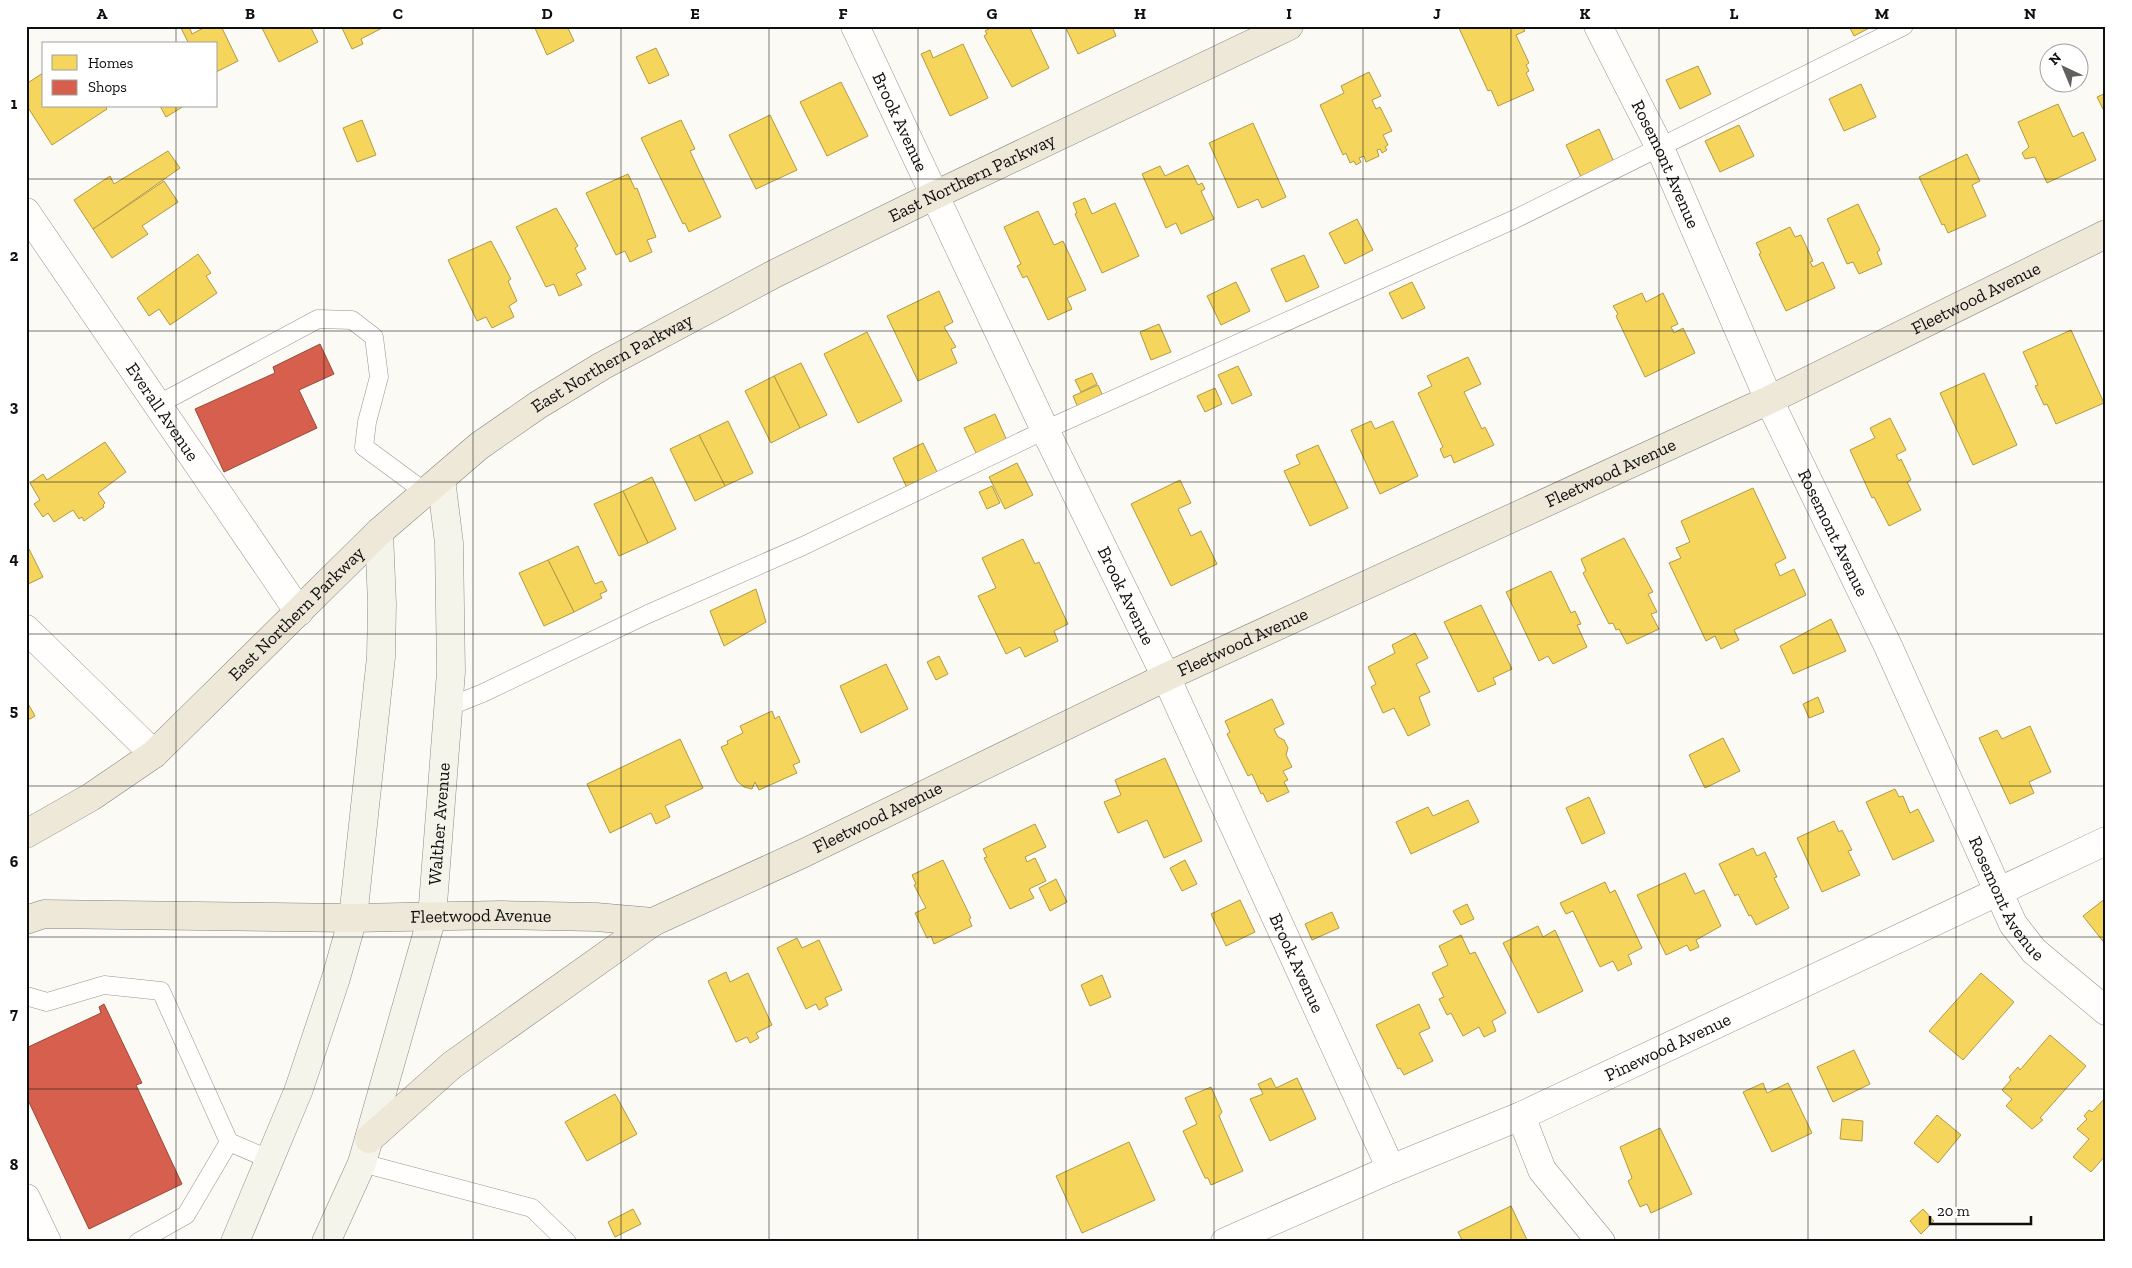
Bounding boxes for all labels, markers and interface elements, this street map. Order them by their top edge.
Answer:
text: A [97,4,108,23]
text: B [245,4,255,23]
text: C [393,4,403,23]
text: D [541,4,553,23]
text: E [690,4,700,23]
text: F [838,4,848,23]
text: G [987,4,998,23]
text: H [1134,4,1146,23]
text: I [1286,4,1292,23]
text: J [1433,4,1441,23]
text: K [1580,4,1591,23]
text: L [1730,4,1739,23]
text: M [1875,4,1889,23]
text: N [2024,4,2036,23]
legend [42,42,218,108]
north arrow [2040,42,2090,92]
text: N [2046,49,2065,69]
text: Homes [88,54,133,72]
street label: Brook Avenue [867,69,933,175]
text: Shops [88,78,127,96]
text: 1 [11,94,18,113]
street label: Rosemont Avenue [1626,96,1704,232]
street label: East Northern Parkway [885,128,1059,227]
text: 2 [10,246,19,265]
street label: Fleetwood Avenue [1908,257,2044,339]
street label: East Northern Parkway [527,308,697,417]
street label: Everall Avenue [121,358,204,465]
text: 3 [10,397,19,416]
street label: Fleetwood Avenue [1542,433,1679,512]
street label: Rosemont Avenue [1793,466,1873,600]
street label: East Northern Parkway [224,541,369,685]
street label: Brook Avenue [1093,543,1160,649]
text: 4 [9,549,19,568]
street label: Fleetwood Avenue [1174,602,1311,681]
text: 5 [10,701,18,720]
street label: Walther Avenue [424,762,455,886]
street label: Fleetwood Avenue [809,777,946,858]
street label: Rosemont Avenue [1964,833,2049,966]
text: 6 [10,852,19,871]
street label: Fleetwood Avenue [410,904,552,928]
street label: Brook Avenue [1265,910,1329,1016]
text: 7 [10,1004,18,1023]
street label: Pinewood Avenue [1601,1008,1734,1086]
text: 8 [10,1155,19,1174]
scale bar [1930,1193,2031,1225]
text: 20 m [1937,1202,1970,1220]

